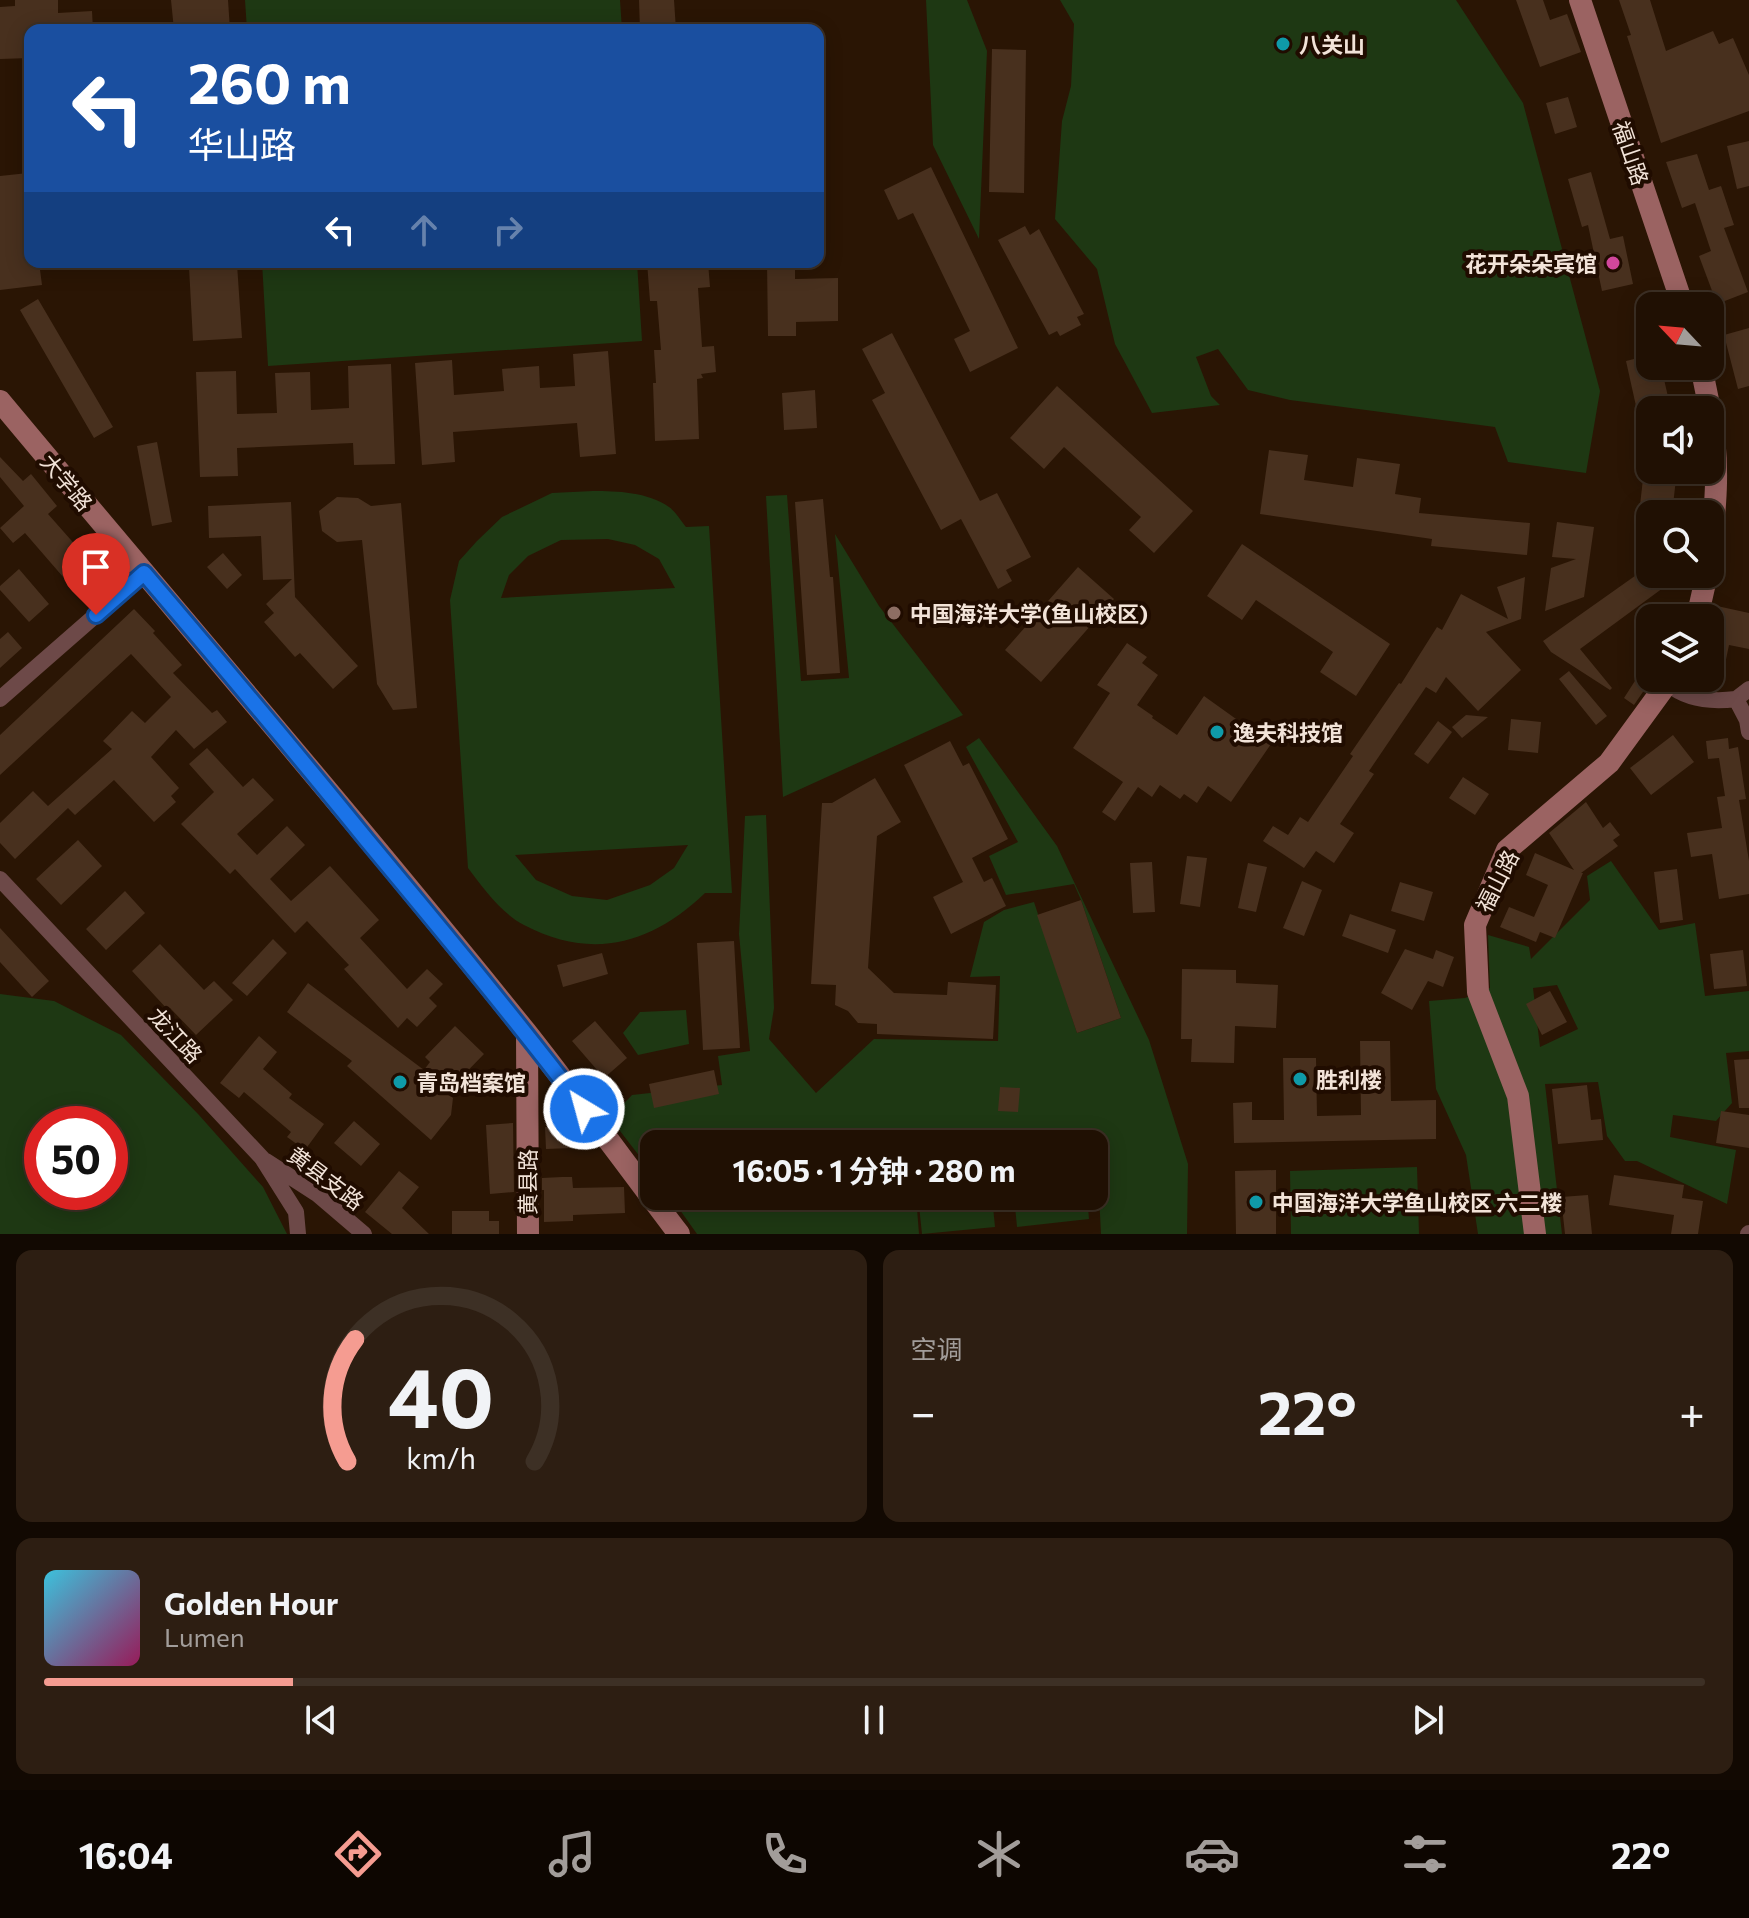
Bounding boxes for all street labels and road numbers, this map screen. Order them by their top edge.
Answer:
street label: 福山路 [1607,117,1655,189]
street label: 大学路 [35,448,99,516]
street label: 福山路 [1470,845,1524,917]
street label: 龙江路 [144,1002,208,1068]
street label: 黄县支路 [283,1141,369,1215]
street label: 黄县路 [514,1149,541,1215]

